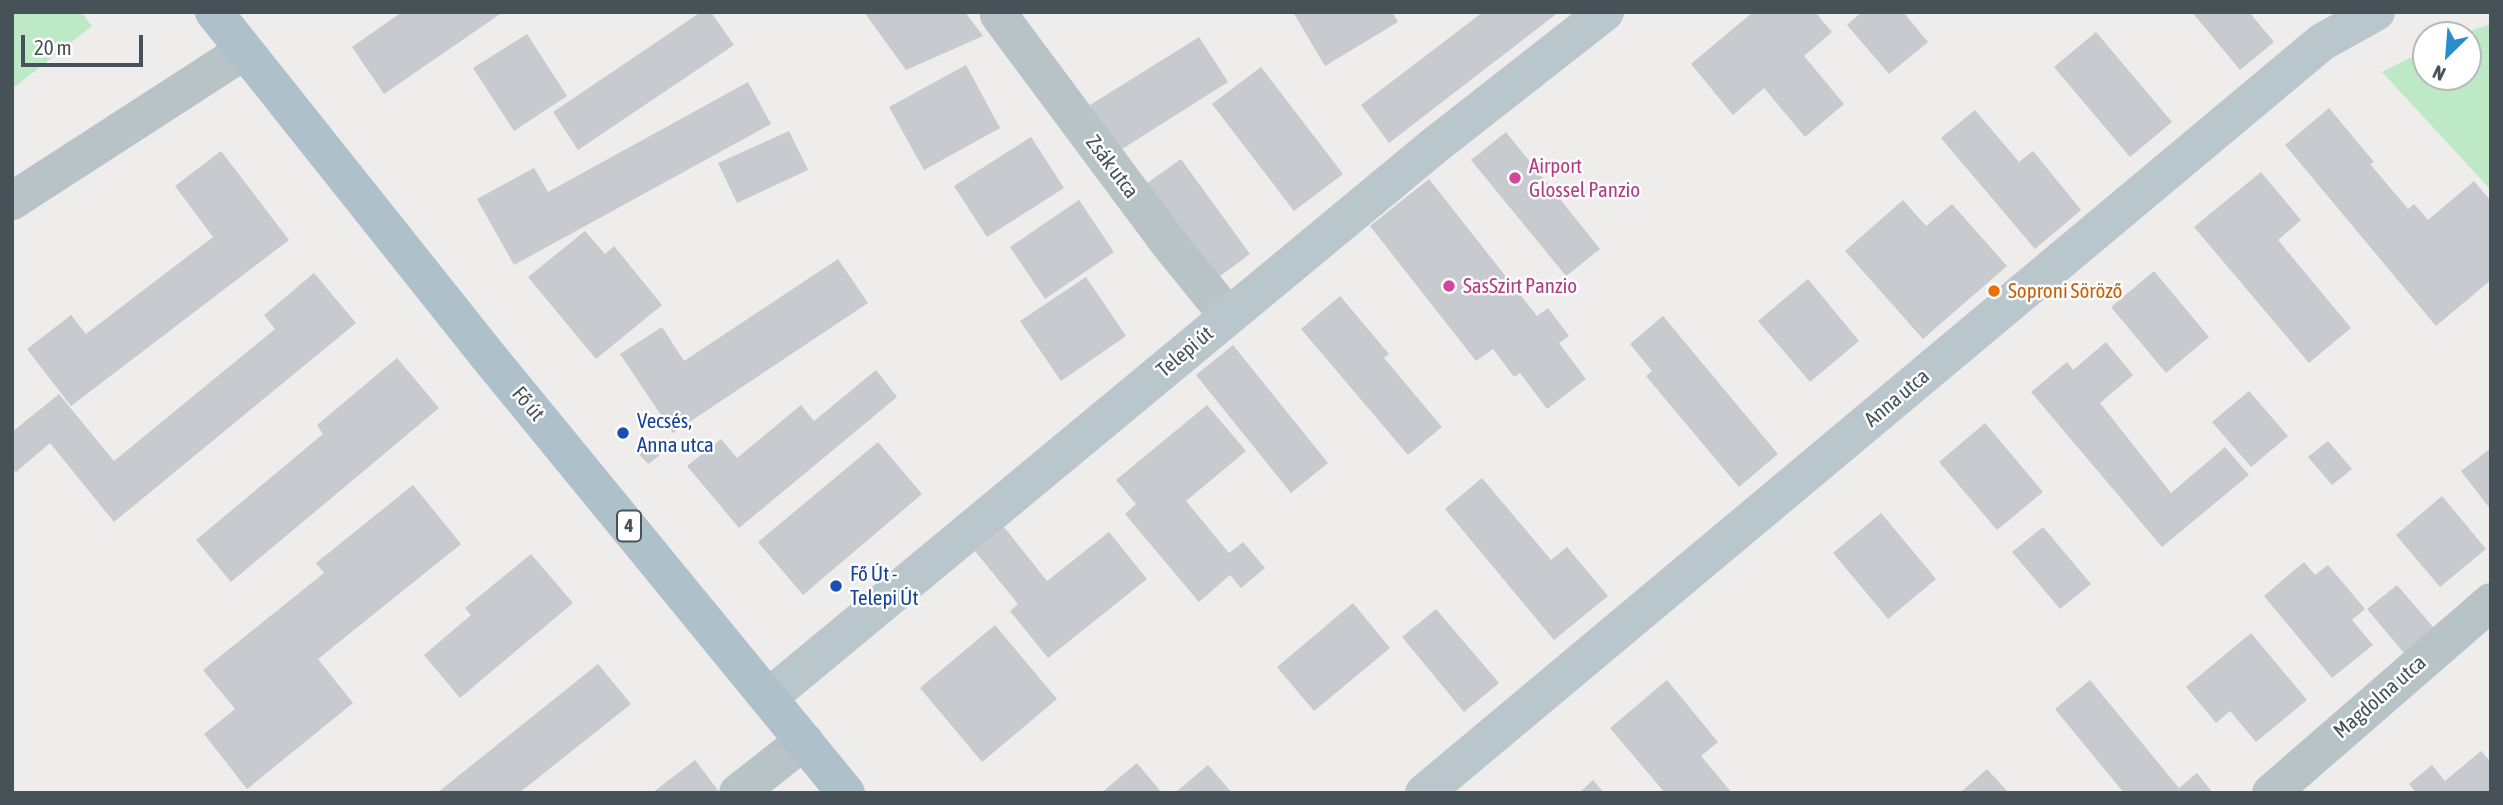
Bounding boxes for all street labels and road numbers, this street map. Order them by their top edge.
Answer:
street label: Zsák utca [1080,131,1144,203]
street label: Telepi út [1152,321,1218,383]
street label: Anna utca [1859,364,1935,432]
street label: Fő út [506,382,550,426]
road number: 4 [617,510,641,541]
street label: Magdolna utca [2329,650,2431,744]

